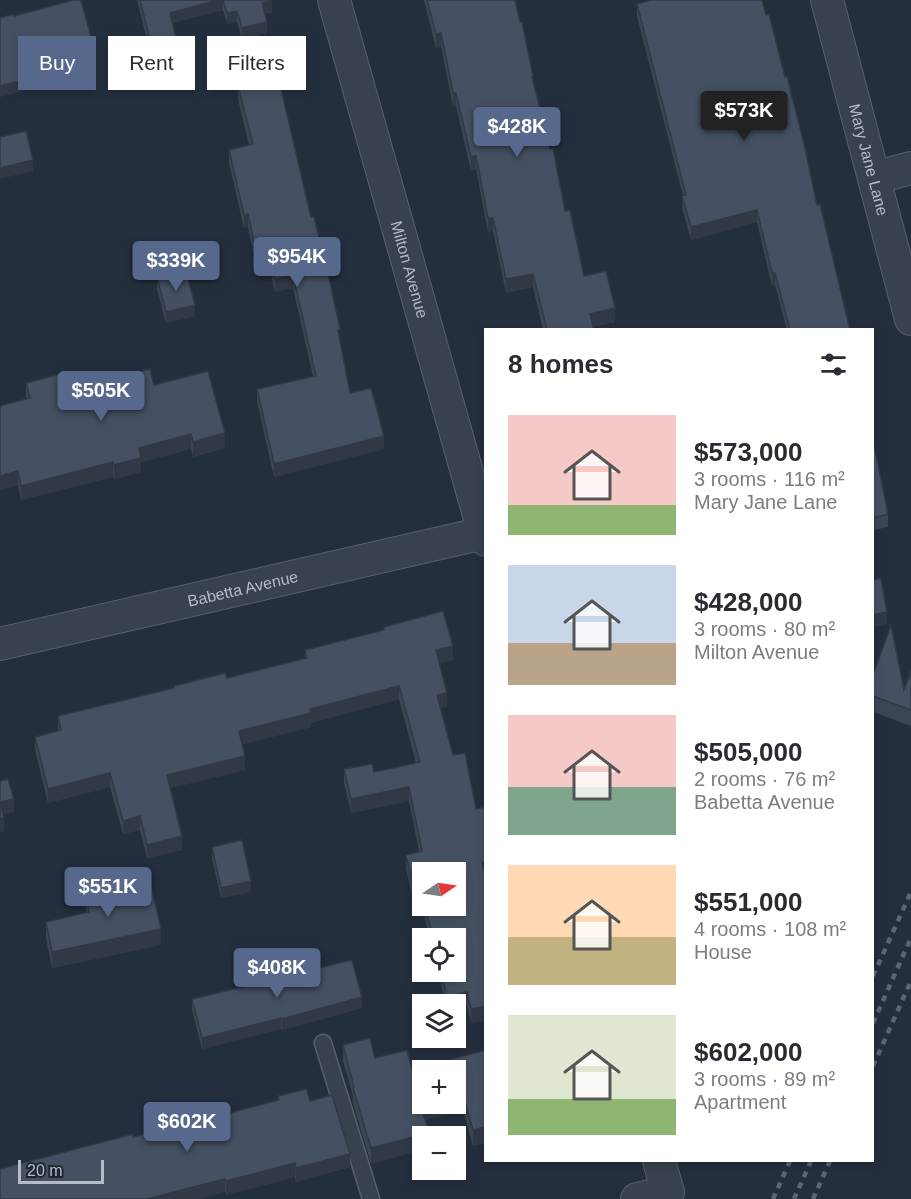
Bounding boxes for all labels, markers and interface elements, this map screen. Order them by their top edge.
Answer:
chip: Buy [18,36,96,90]
chip: Rent [108,36,195,90]
chip: Filters [207,36,306,90]
pin: $573K [702,91,786,142]
text: $573K [715,99,773,121]
street label: Mary Jane Lane [846,102,891,217]
pin: $428K [475,107,559,158]
text: $428K [488,115,546,137]
street label: Milton Avenue [388,219,431,320]
pin: $954K [255,237,339,288]
pin: $339K [134,241,218,292]
text: $954K [268,245,326,267]
text: $339K [147,249,205,271]
icon: filters [817,348,850,381]
text: 8 homes [508,349,614,379]
pin: $505K [59,371,143,422]
text: $505K [72,379,130,401]
text: $573,000 [694,437,802,467]
icon: home [556,439,628,511]
text: 3 rooms · 116 m² [694,468,845,490]
text: Mary Jane Lane [694,491,837,513]
street label: Babetta Avenue [186,568,300,610]
text: $428,000 [694,587,802,617]
icon: home [556,589,628,661]
text: 3 rooms · 80 m² [694,618,835,640]
text: Milton Avenue [694,641,819,663]
text: $505,000 [694,737,802,767]
icon: home [556,739,628,811]
text: 2 rooms · 76 m² [694,768,835,790]
text: Babetta Avenue [694,791,835,813]
north arrow [412,862,466,916]
map controls [412,862,466,1180]
pin: $551K [66,867,150,918]
text: $551K [79,875,137,897]
text: $551,000 [694,887,802,917]
icon: home [556,889,628,961]
text: 4 rooms · 108 m² [694,918,846,940]
button: locate [412,928,466,982]
text: House [694,941,752,963]
pin: $408K [235,948,319,999]
text: $408K [248,956,306,978]
button: layers [412,994,466,1048]
text: $602,000 [694,1037,802,1067]
icon: home [556,1039,628,1111]
button: + [412,1060,466,1114]
text: 3 rooms · 89 m² [694,1068,835,1090]
text: Apartment [694,1091,786,1113]
pin: $602K [145,1102,229,1153]
text: $602K [158,1110,216,1132]
button: − [412,1126,466,1180]
scale bar [18,1157,104,1184]
text: 20 m [27,1162,63,1179]

